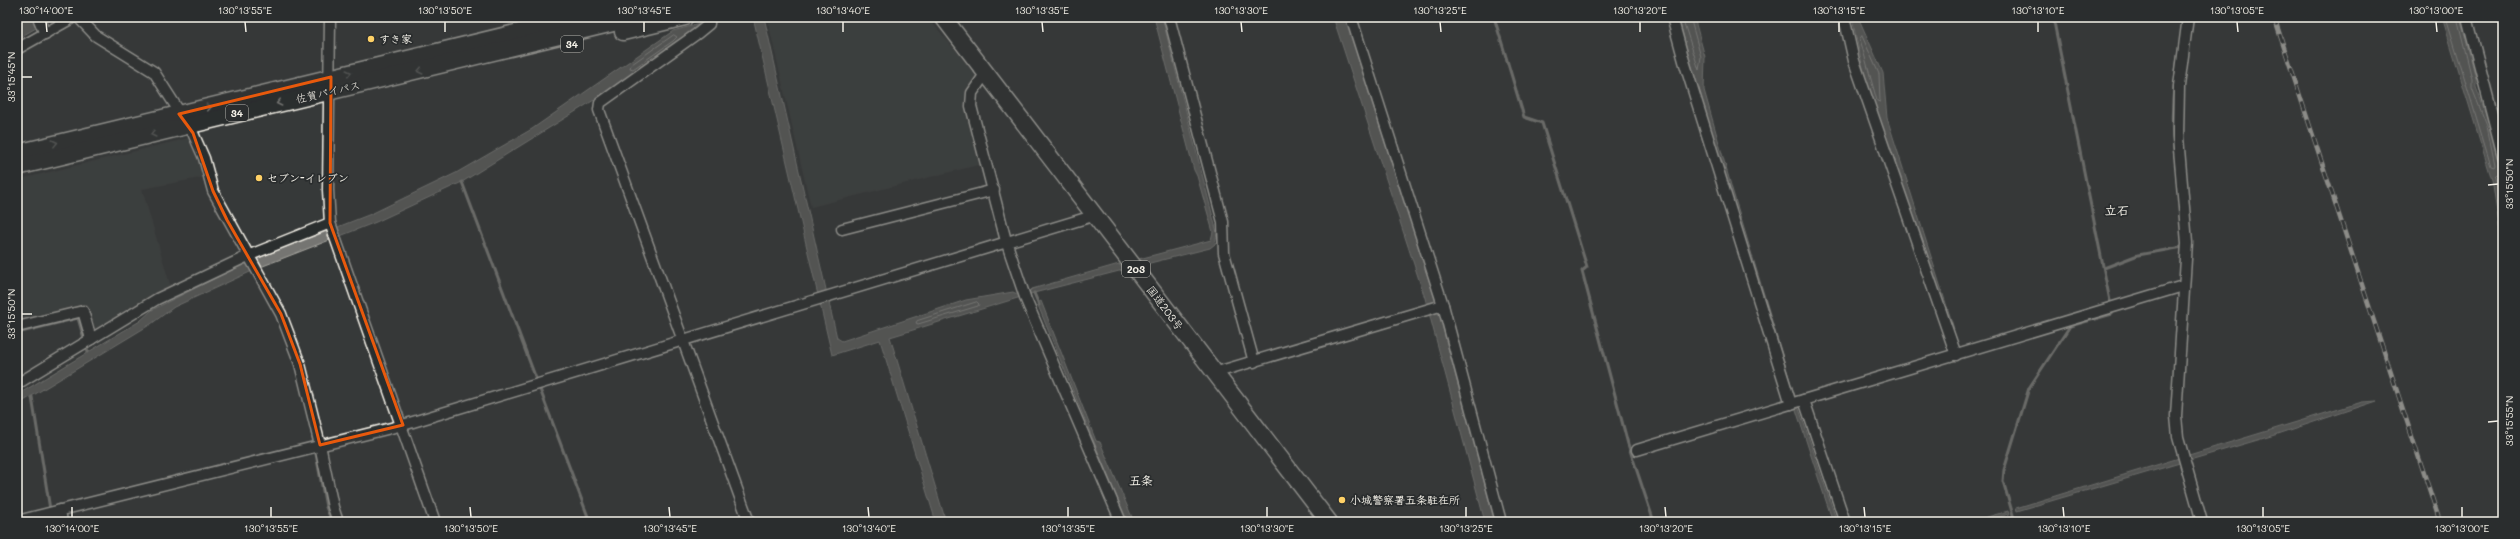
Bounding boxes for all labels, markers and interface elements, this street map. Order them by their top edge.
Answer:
text: 130°14'00"E [19,3,74,17]
text: 130°13'55"E [218,3,272,17]
text: 130°13'50"E [418,3,472,17]
text: 130°13'45"E [617,3,671,17]
text: 130°13'40"E [816,3,870,17]
text: 130°13'35"E [1015,3,1069,17]
text: 130°13'30"E [1214,3,1268,17]
text: 130°13'25"E [1413,3,1467,17]
text: 130°13'20"E [1613,3,1667,17]
text: 130°13'15"E [1813,3,1865,17]
text: 130°13'10"E [2012,3,2065,17]
text: 130°13'05"E [2210,3,2264,17]
text: 130°13'00"E [2409,3,2464,17]
place label: すき家 [379,31,412,46]
marker: すき家 [366,34,376,44]
road number: 34 [561,36,583,52]
text: 33°15'45"N [4,52,18,102]
one-way arrow [416,66,423,74]
one-way arrow [345,69,352,78]
street label: 佐賀バイパス [294,77,362,106]
one-way arrow [276,99,282,107]
one-way arrow [205,103,212,111]
road number: 34 [226,105,248,121]
one-way arrow [150,129,156,137]
one-way arrow [52,140,58,148]
text: 33°15'50"N [2502,159,2516,210]
place label: セブン-イレブン [267,170,349,185]
marker: セブン-イレブン [254,173,264,183]
district label: 立石 [2105,202,2129,218]
road number: 203 [1122,261,1150,277]
street label: 国道203号 [1144,282,1187,333]
text: 33°15'50"N [4,289,18,340]
text: 33°15'55"N [2502,396,2516,446]
district label: 五条 [1129,472,1153,488]
place label: 小城警察署五条駐在所 [1350,492,1460,507]
marker: 小城警察署五条駐在所 [1337,495,1347,505]
text: 130°14'00"E [45,521,100,535]
text: 130°13'55"E [244,521,298,535]
text: 130°13'50"E [444,521,498,535]
text: 130°13'45"E [643,521,697,535]
text: 130°13'40"E [842,521,896,535]
text: 130°13'35"E [1041,521,1095,535]
text: 130°13'30"E [1240,521,1294,535]
text: 130°13'25"E [1439,521,1493,535]
text: 130°13'20"E [1639,521,1693,535]
text: 130°13'15"E [1839,521,1891,535]
text: 130°13'10"E [2038,521,2091,535]
text: 130°13'05"E [2236,521,2290,535]
text: 130°13'00"E [2435,521,2490,535]

